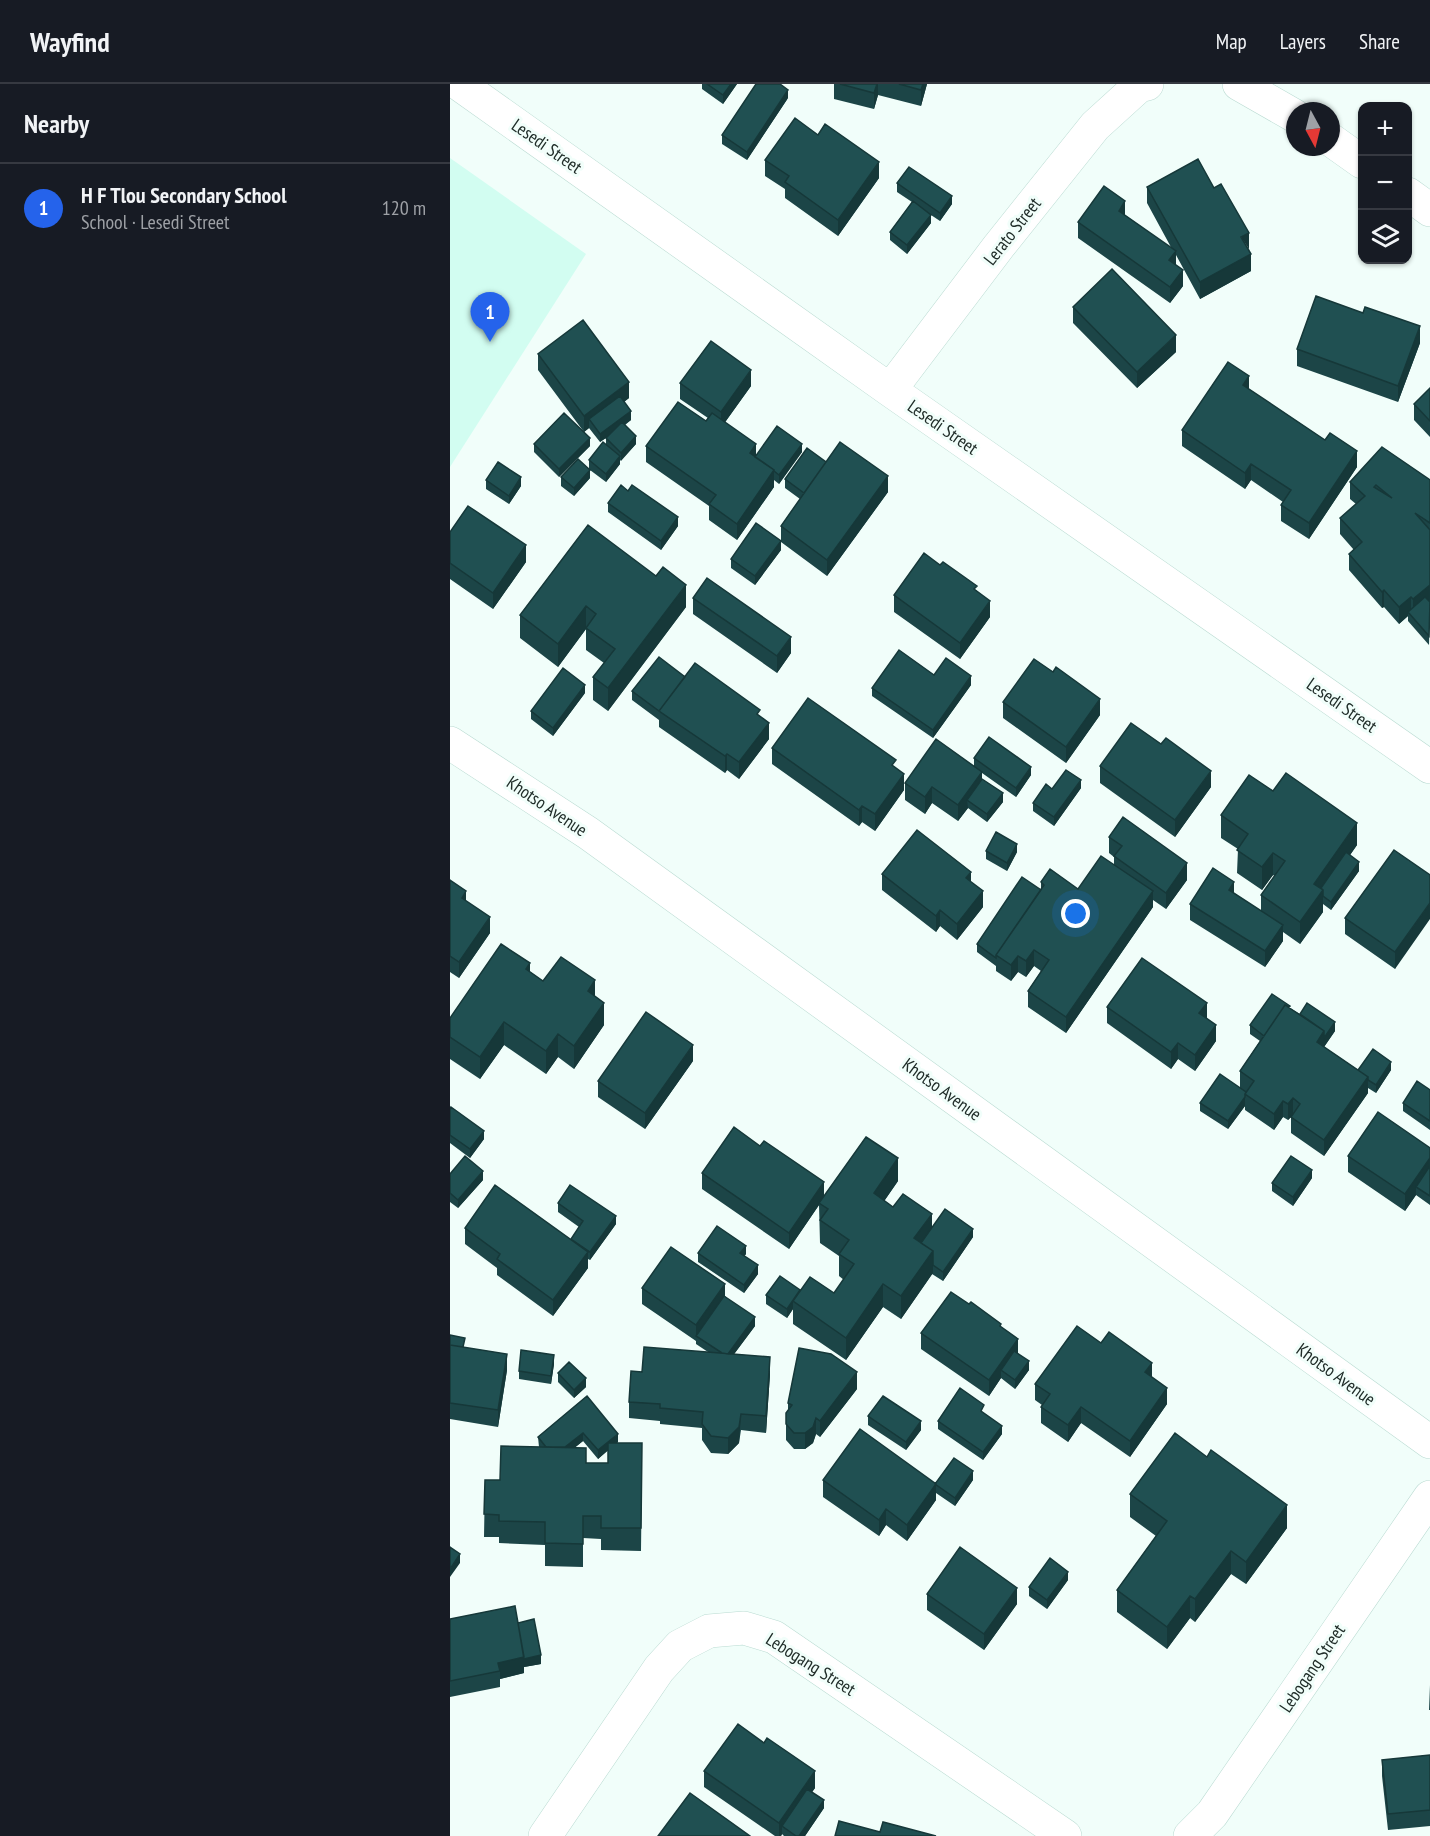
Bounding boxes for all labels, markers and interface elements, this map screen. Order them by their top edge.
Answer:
text: Wayfind [30,23,110,60]
text: Map [1216,28,1247,55]
text: Layers [1280,28,1326,55]
text: Share [1359,28,1400,55]
north arrow [1286,102,1340,156]
map controls [1358,102,1412,264]
button: + [1358,102,1412,156]
text: Nearby [24,107,89,140]
street label: Lesedi Street [507,114,587,179]
button: − [1358,156,1412,210]
text: H F Tlou Secondary School [81,181,286,209]
street label: Lerato Street [978,192,1046,270]
text: 1 [39,195,48,221]
text: 120 m [382,195,426,221]
text: School · Lesedi Street [81,209,230,235]
button: layers [1358,210,1412,264]
pin: 1 [470,292,510,342]
street label: Lesedi Street [903,395,983,460]
street label: Lesedi Street [1302,673,1382,738]
street label: Khotso Avenue [502,771,592,841]
your location [1061,899,1090,928]
street label: Khotso Avenue [898,1053,986,1125]
street label: Khotso Avenue [1292,1338,1380,1410]
street label: Lebogang Street [1274,1619,1350,1716]
street label: Lebogang Street [762,1627,860,1701]

